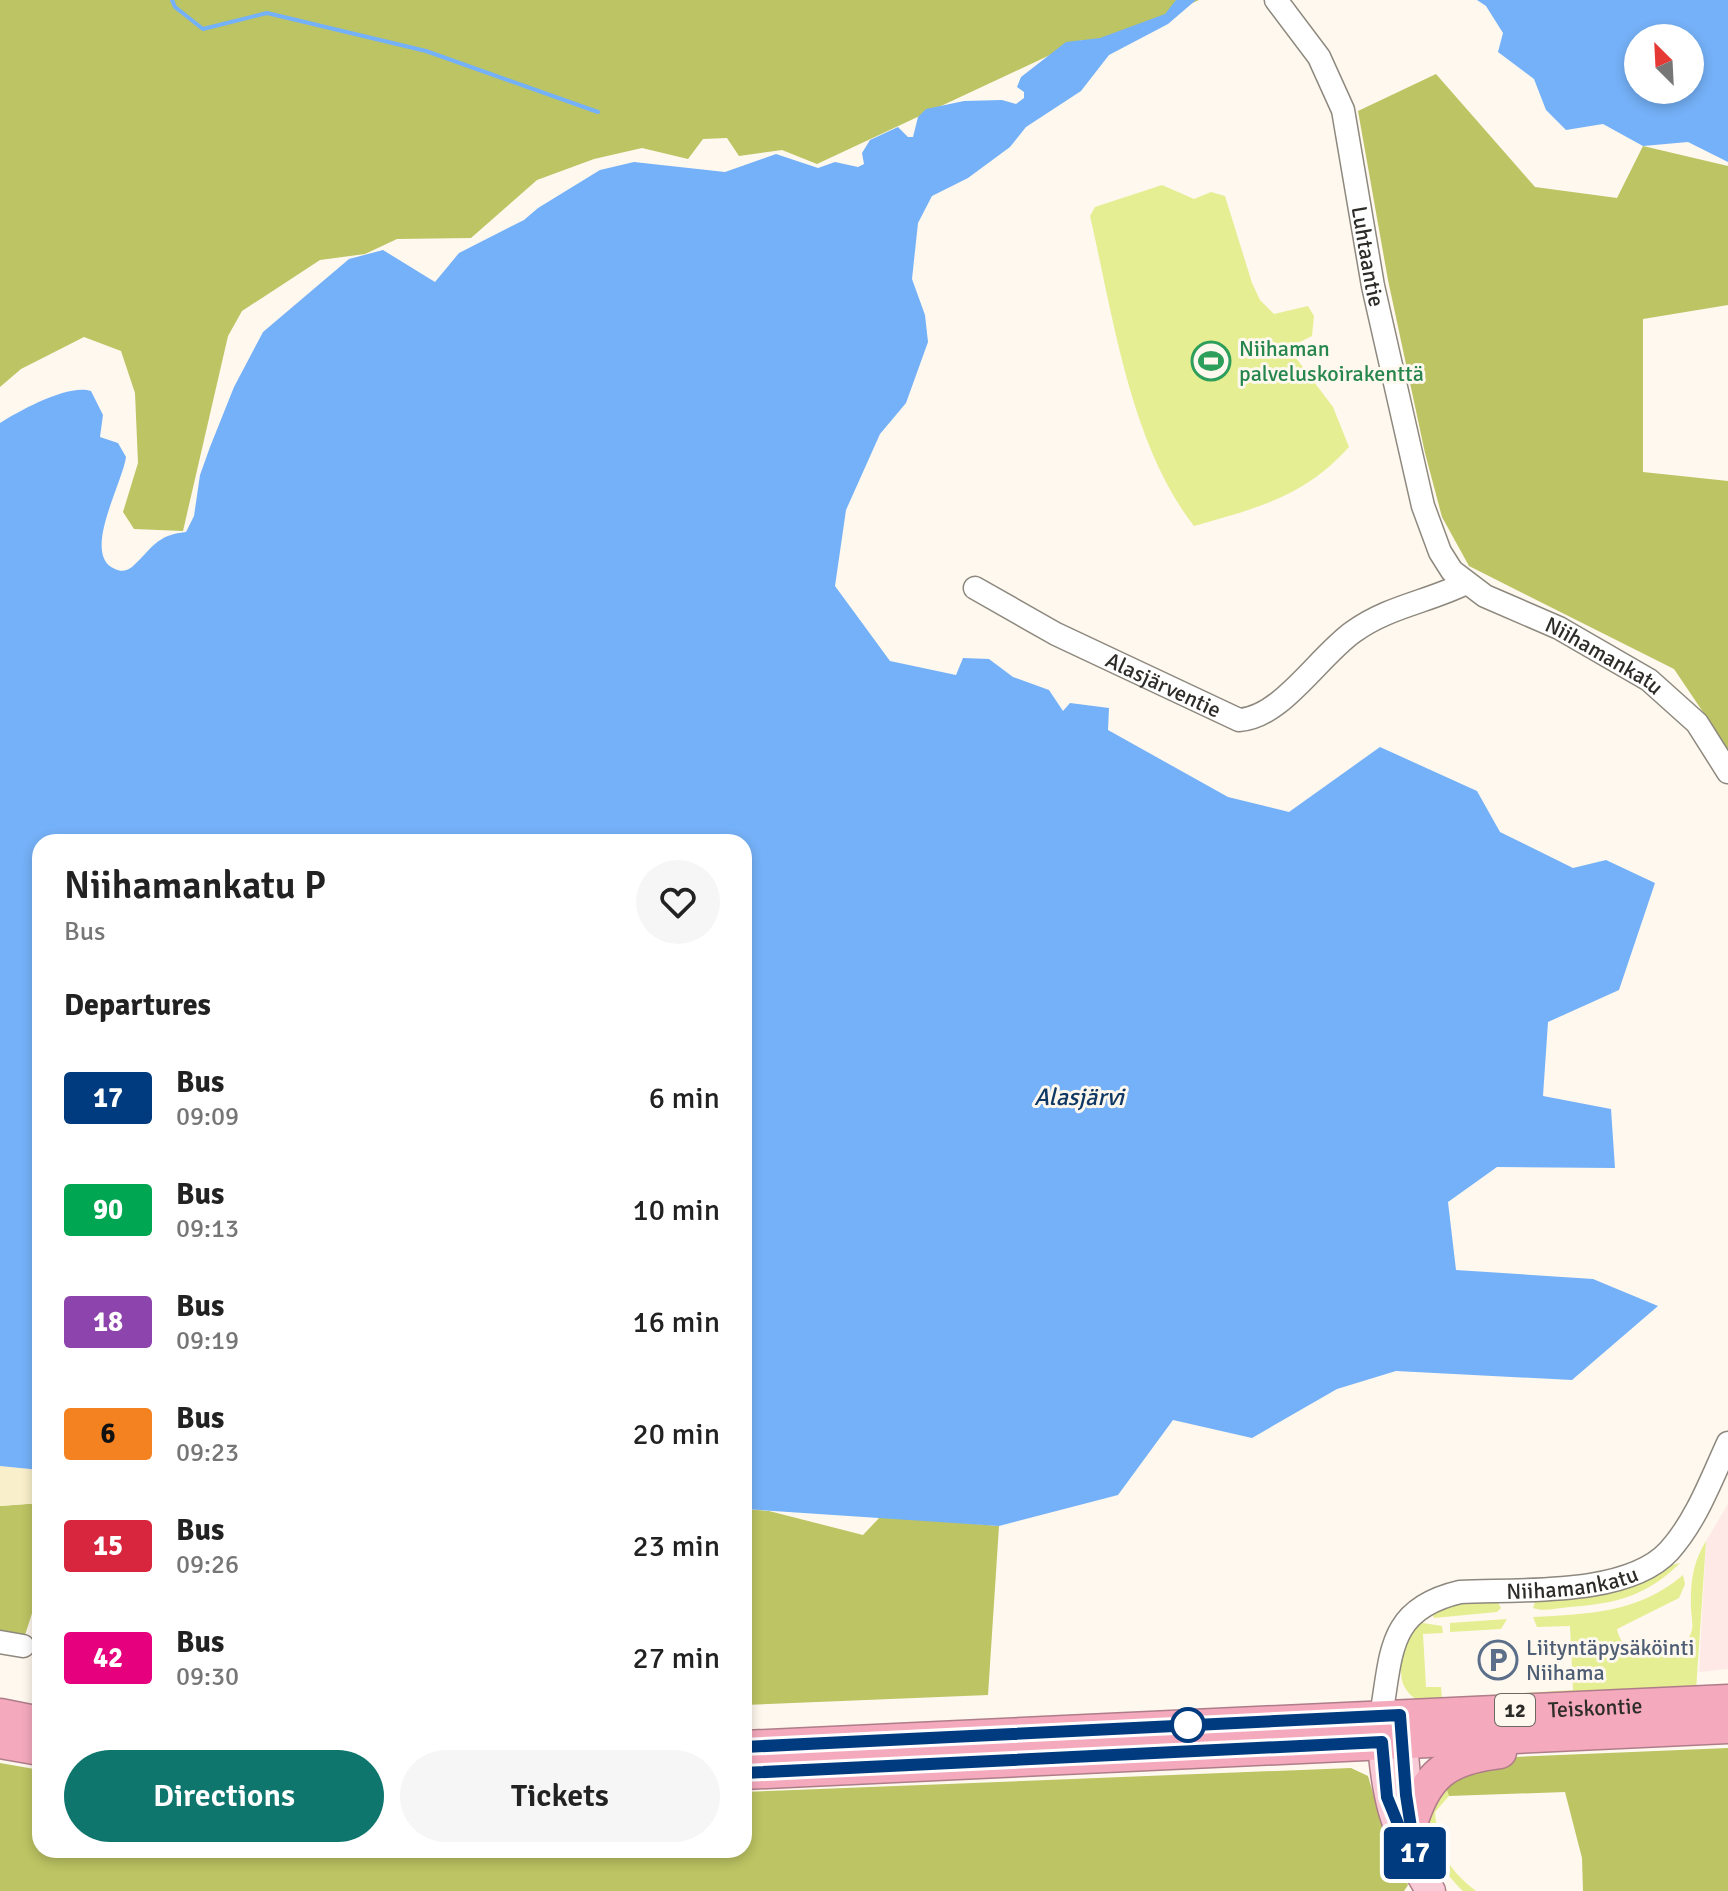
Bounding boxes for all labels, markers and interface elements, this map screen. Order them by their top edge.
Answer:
north arrow [1624,24,1704,104]
map controls [1624,24,1704,104]
street label: Luhtaantie [1346,204,1391,309]
place label: Niihaman palveluskoirakenttä [1239,335,1424,387]
sports icon: Niihaman palveluskoirakenttä [1190,340,1232,382]
street label: Niihamankatu [1541,610,1669,700]
street label: Alasjärventie [1102,646,1226,723]
button: heart [636,860,720,944]
text: Niihamankatu P [64,862,326,909]
text: Bus [64,916,105,948]
text: Departures [64,987,211,1024]
text: Bus [176,1064,224,1101]
text: 6 min [649,1080,720,1117]
text: 17 [93,1081,123,1115]
water label: Alasjärvi [1034,1082,1126,1112]
text: 09:09 [176,1101,239,1133]
text: Bus [176,1176,224,1213]
text: 10 min [633,1192,720,1229]
text: 90 [93,1193,123,1227]
text: 09:13 [176,1213,239,1245]
text: Bus [176,1288,224,1325]
text: 16 min [633,1304,720,1341]
text: 18 [93,1305,123,1339]
text: 09:19 [176,1325,239,1357]
text: Bus [176,1400,224,1437]
text: 20 min [633,1416,720,1453]
text: 6 [100,1417,116,1451]
text: 09:23 [176,1437,239,1469]
text: Bus [176,1512,224,1549]
text: 23 min [633,1528,720,1565]
text: 15 [93,1529,123,1563]
text: 09:26 [176,1549,239,1581]
street label: Niihamankatu [1506,1560,1642,1604]
text: Bus [176,1624,224,1661]
place label: Liityntäpysäköinti Niihama [1526,1634,1694,1686]
parking icon: Liityntäpysäköinti Niihama [1477,1639,1519,1681]
text: 27 min [633,1640,720,1677]
text: 42 [93,1641,123,1675]
text: 09:30 [176,1661,239,1693]
street label: Teiskontie [1547,1692,1643,1723]
road number: 12 [1495,1694,1535,1726]
unlabelled marker [1171,1708,1205,1742]
button: Directions [64,1750,384,1842]
button: Tickets [400,1750,720,1842]
line badge: 17 [1379,1827,1451,1879]
text: 17 [1400,1836,1430,1870]

